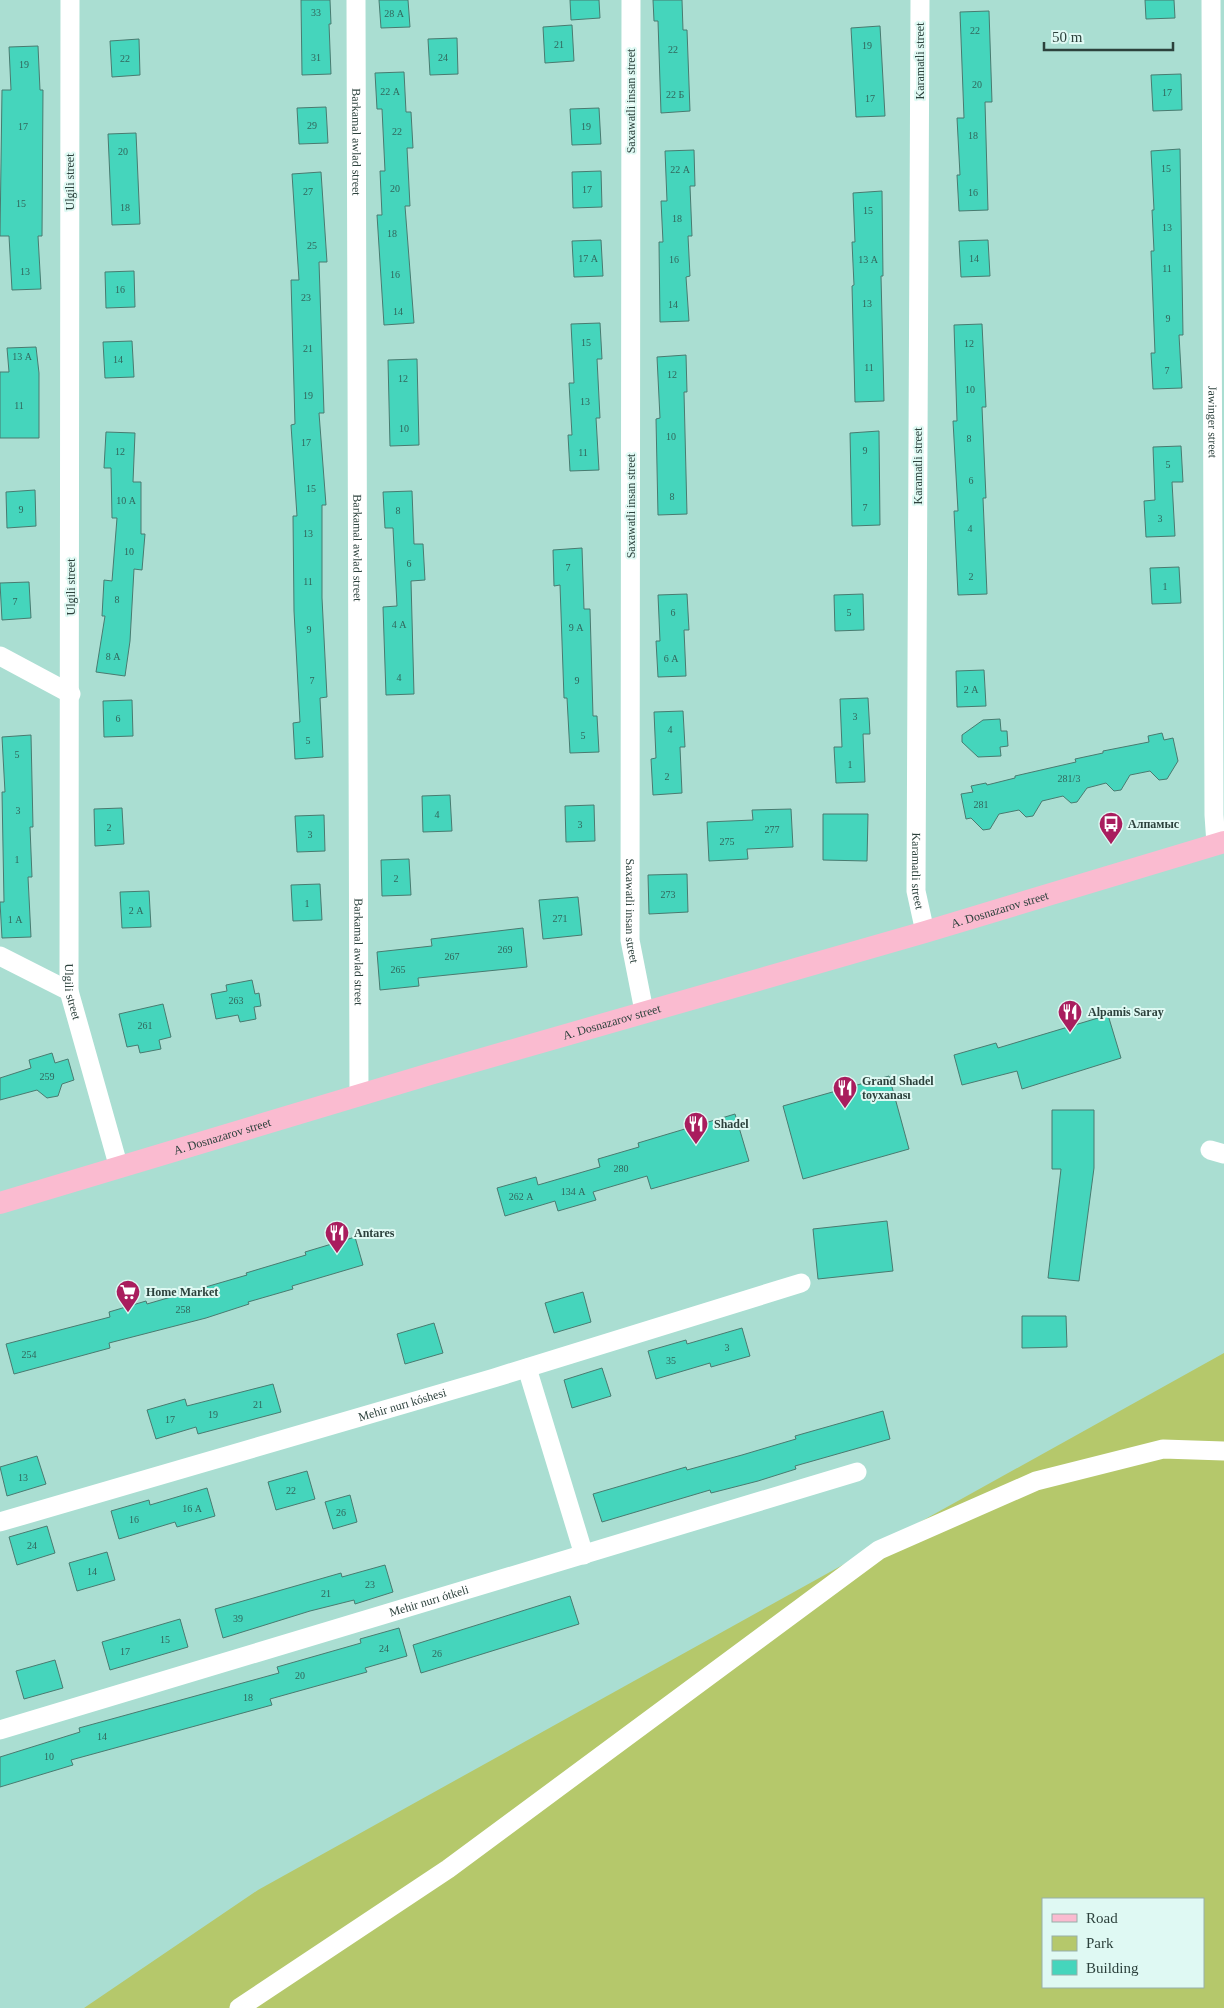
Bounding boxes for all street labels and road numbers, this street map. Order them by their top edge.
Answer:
street label: Karamatli street [913,22,927,99]
street label: Saxawatli insan street [624,48,638,153]
street label: Barkamal awlad street [349,88,364,196]
street label: Ulgili street [63,153,77,211]
street label: Jawinger street [1205,386,1220,459]
street label: Karamatli street [911,427,925,504]
street label: Saxawatli insan street [624,453,638,558]
street label: Barkamal awlad street [350,494,365,602]
street label: Ulgili street [64,558,78,616]
street label: Karamatli street [909,832,927,911]
street label: Saxawatli insan street [623,859,642,965]
street label: A. Dosnazarov street [949,888,1051,931]
street label: Barkamal awlad street [351,898,366,1006]
street label: Ulgili street [62,963,84,1022]
street label: A. Dosnazarov street [561,1001,663,1043]
street label: A. Dosnazarov street [172,1115,273,1158]
street label: Mehir nurı kóshesi [357,1385,448,1424]
street label: Mehir nurı ótkeli [388,1582,471,1619]

